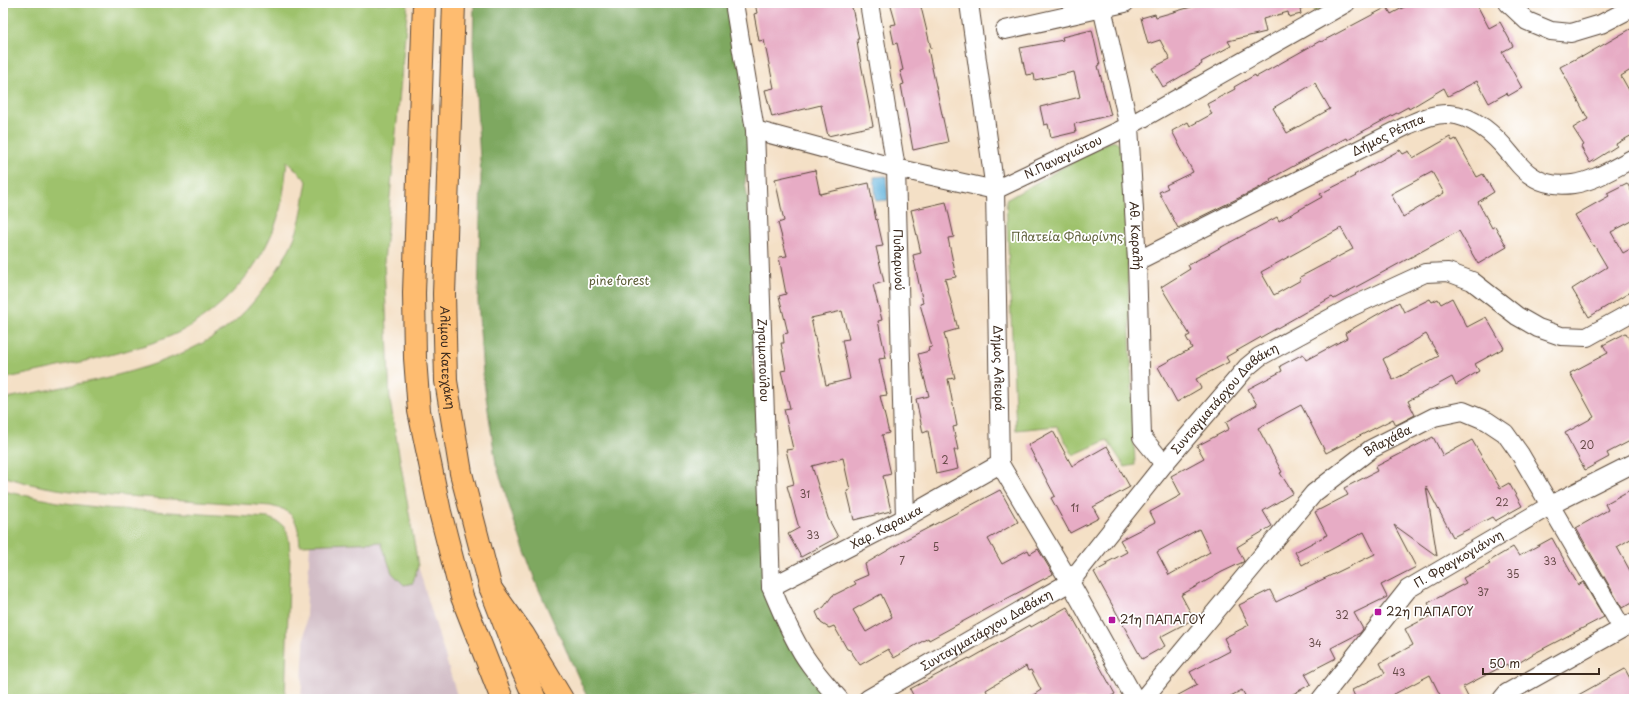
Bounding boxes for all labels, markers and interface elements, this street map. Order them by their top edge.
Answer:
street label: Δήμος Ρέππα [1348,109,1427,160]
street label: Ν.Παναγιώτου [1021,130,1105,183]
street label: Αθ. Καραλή [1125,201,1147,270]
park label: Πλατεία Φλωρίνης [1011,227,1123,245]
street label: Πυλαρινού [890,229,909,291]
park label: pine forest [589,271,650,289]
street label: Αλίμου Κατεχάκη [436,306,460,411]
street label: Ζησιμοπούλου [754,318,775,402]
street label: Δήμος Αλευρά [989,325,1009,411]
street label: Συνταγματάρχου Δαβάκη [1166,338,1281,458]
street label: Βλαχάβα [1359,420,1414,460]
house number: 20 [1580,437,1594,452]
house number: 2 [941,452,949,467]
house number: 31 [800,486,810,501]
house number: 22 [1495,494,1509,509]
street label: Χαρ. Καραικα [847,500,925,553]
house number: 11 [1071,500,1079,515]
street label: Π. Φραγκογιάννη [1410,525,1506,592]
house number: 33 [806,527,820,542]
house number: 5 [933,539,939,554]
house number: 7 [899,553,905,568]
house number: 33 [1543,553,1557,568]
house number: 35 [1507,566,1519,581]
street label: Συνταγματάρχου Δαβάκη [917,584,1055,675]
house number: 37 [1477,584,1490,599]
place label: 22η ΠΑΠΑΓΟΥ [1386,602,1474,620]
house number: 32 [1335,607,1349,622]
marker: 22η ΠΑΠΑΓΟΥ [1373,607,1383,617]
place label: 21η ΠΑΠΑΓΟΥ [1120,610,1205,628]
marker: 21η ΠΑΠΑΓΟΥ [1107,615,1117,625]
house number: 34 [1308,635,1322,650]
scale bar [1483,650,1599,676]
text: 50 m [1489,654,1520,672]
house number: 43 [1393,664,1406,679]

